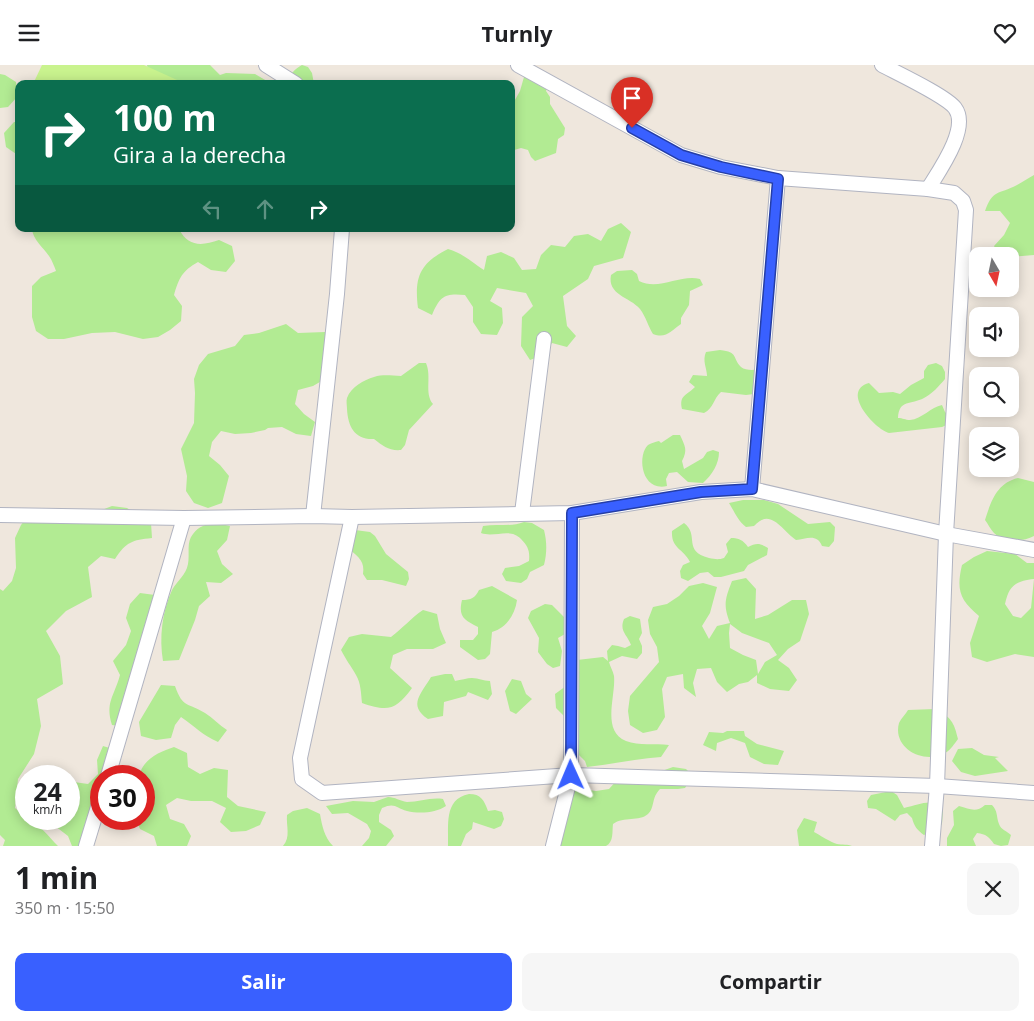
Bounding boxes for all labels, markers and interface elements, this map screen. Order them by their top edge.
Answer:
text: Turnly [482,18,552,48]
icon: menu [15,19,43,47]
icon: heart [991,19,1019,47]
pin [611,77,653,128]
icon: arrive [618,84,646,112]
text: 100 m [113,94,217,141]
icon: right [30,100,95,165]
text: Gira a la derecha [113,139,286,169]
icon: left [198,195,226,223]
icon: ahead [251,195,279,223]
icon: right [304,195,332,223]
north arrow [969,247,1019,297]
map controls [969,247,1019,477]
button: sound [969,307,1019,357]
button: search [969,367,1019,417]
button: layers [969,427,1019,477]
position arrow [544,748,596,800]
speed limit sign: 30 [90,765,155,830]
text: 24 [33,774,62,808]
text: km/h [33,801,62,818]
text: 1 min [15,857,98,898]
button: close [967,863,1019,915]
text: 350 m · 15:50 [15,897,115,919]
button: Salir [15,953,512,1011]
button: Compartir [522,953,1019,1011]

